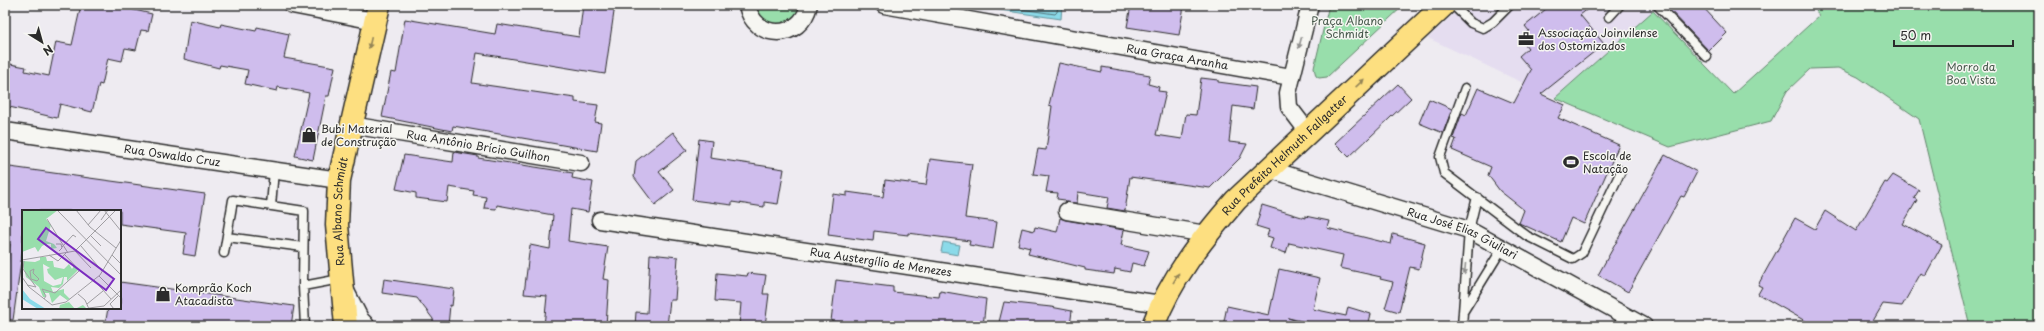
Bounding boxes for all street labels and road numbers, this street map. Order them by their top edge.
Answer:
street label: Rua Graça Aranha [1125,39,1231,74]
street label: Rua Prefeito Helmuth Fallgatter [1217,90,1352,219]
street label: Rua Antônio Brício Guilhon [405,125,551,166]
street label: Rua Oswaldo Cruz [123,140,222,171]
street label: Rua Albano Schmidt [328,155,352,267]
street label: Rua José Elias Giuliari [1405,203,1521,263]
street label: Rua Austergílio de Menezes [809,243,953,281]

